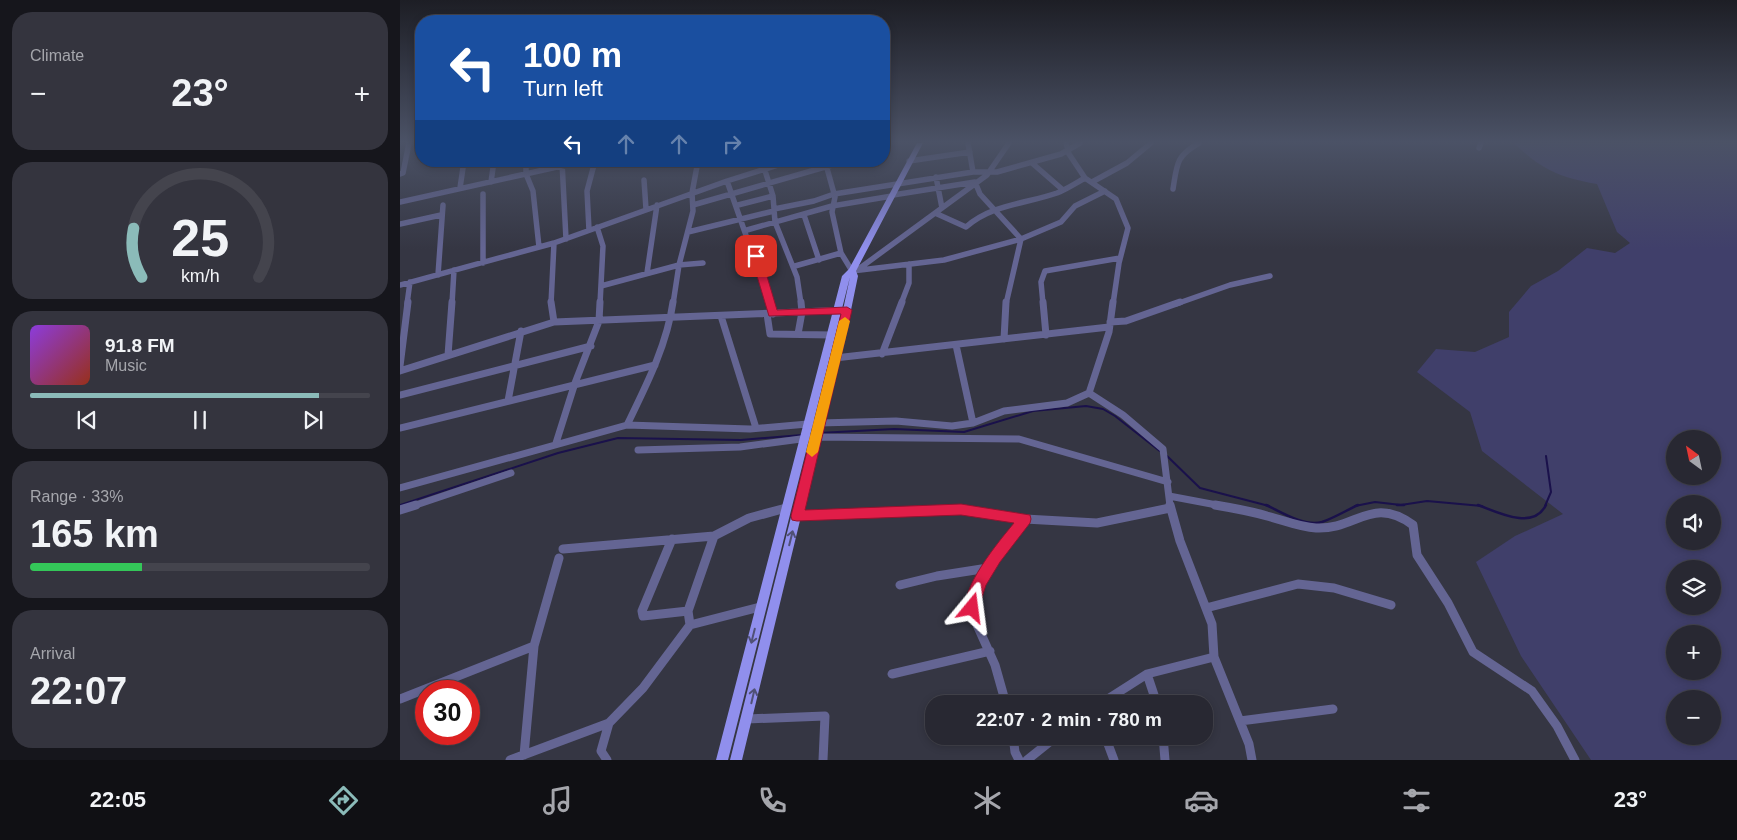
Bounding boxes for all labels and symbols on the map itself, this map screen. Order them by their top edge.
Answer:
pin [735,235,777,277]
north arrow [1666,430,1721,485]
one-way arrow [787,531,797,547]
position arrow [945,581,997,633]
one-way arrow [748,627,757,643]
speed limit sign: 30 [415,680,480,745]
one-way arrow [749,688,758,704]

